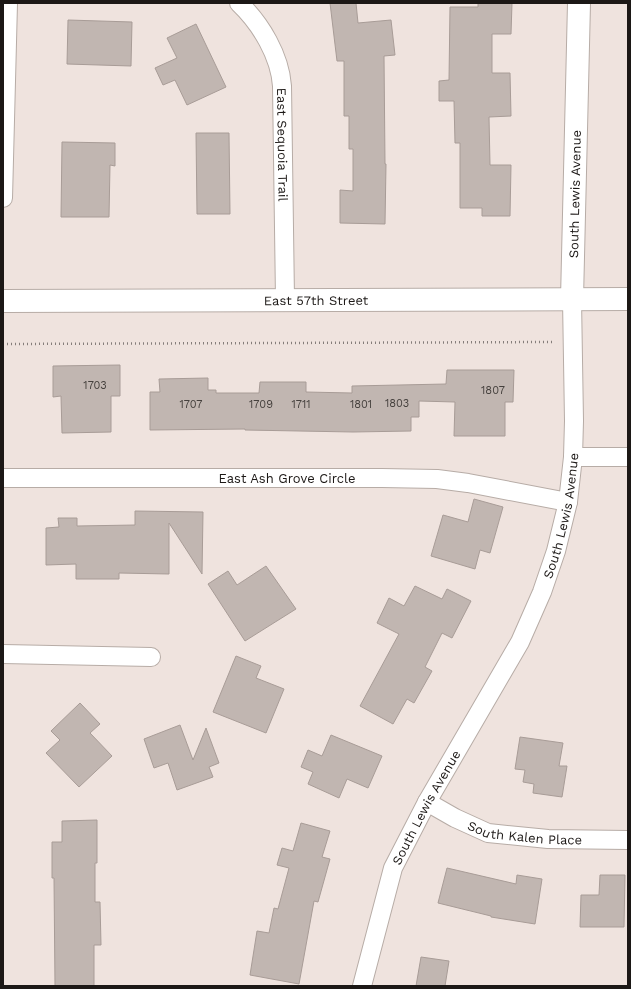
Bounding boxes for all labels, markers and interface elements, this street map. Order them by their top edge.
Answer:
street label: East Sequoia Trail [275,88,291,202]
street label: South Lewis Avenue [565,130,583,258]
street label: East 57th Street [264,292,369,308]
house number: 1703 [83,379,107,392]
house number: 1807 [481,384,505,397]
house number: 1803 [385,397,409,410]
house number: 1707 [179,398,203,411]
house number: 1709 [249,398,273,411]
house number: 1711 [291,398,311,411]
house number: 1801 [350,398,372,411]
street label: South Lewis Avenue [540,453,581,580]
street label: East Ash Grove Circle [218,471,356,486]
street label: South Lewis Avenue [389,747,463,867]
street label: South Kalen Place [465,817,582,847]

